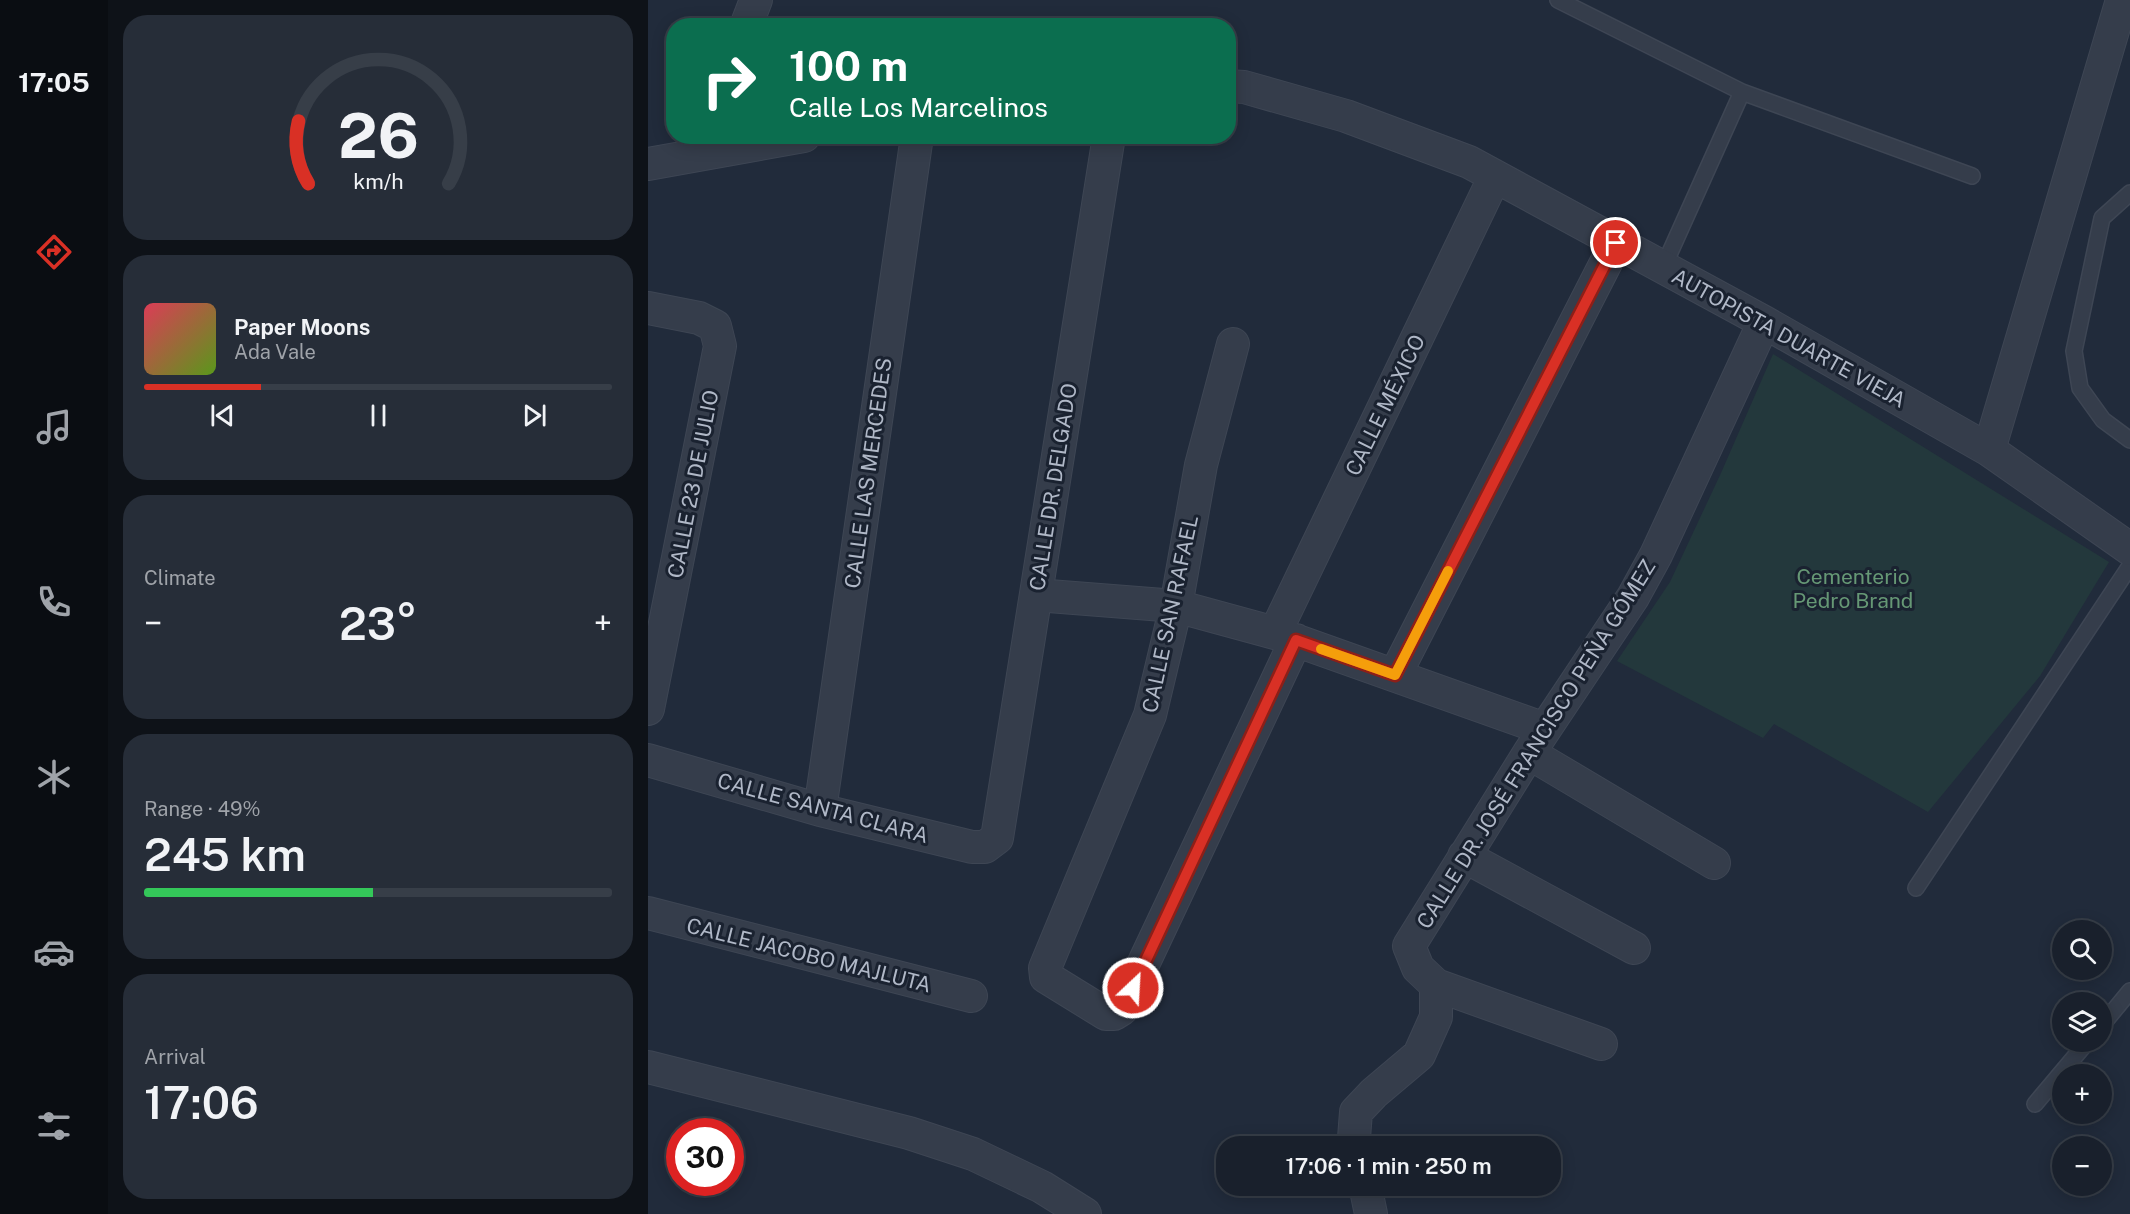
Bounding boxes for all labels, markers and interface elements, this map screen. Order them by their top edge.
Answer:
text: 100 m [789,41,908,90]
icon: right [690,42,768,120]
text: 17:05 [18,66,90,98]
text: Calle Los Marcelinos [789,91,1048,123]
text: 26 [338,100,418,173]
text: km/h [353,170,403,195]
pin [1590,217,1641,268]
icon: arrive [1599,226,1632,259]
icon: directions [33,231,75,273]
street label: AUTOPISTA DUARTE VIEJA [1668,263,1910,413]
text: Paper Moons [234,314,370,340]
street label: CALLE MÉXICO [1340,330,1430,480]
text: Ada Vale [234,340,316,364]
street label: CALLE LAS MERCEDES [839,356,897,590]
street label: CALLE DR. DELGADO [1024,382,1082,592]
street label: CALLE 23 DE JULIO [662,388,724,580]
icon: previous [206,399,239,432]
icon: pause [362,399,395,432]
icon: next [518,399,551,432]
icon: music [33,406,75,448]
street label: CALLE SAN RAFAEL [1137,513,1203,715]
street label: CALLE DR. JOSÉ FRANCISCO PEÑA GÓMEZ [1411,555,1661,933]
park label: Cementerio Pedro Brand [1793,564,1913,613]
text: Climate [144,566,216,590]
icon: phone [33,581,75,623]
text: 23° [339,597,417,650]
text: − [144,604,162,642]
text: + [594,604,612,642]
icon: climate [33,756,75,798]
street label: CALLE SANTA CLARA [715,768,931,848]
text: Range · 49% [144,797,261,821]
text: 245 km [144,828,306,881]
street label: CALLE JACOBO MAJLUTA [684,912,934,998]
map controls [2052,920,2112,1196]
button: search [2052,920,2112,980]
icon: car [33,931,75,973]
position arrow [1101,956,1165,1020]
button: layers [2052,992,2112,1052]
text: Arrival [144,1045,206,1069]
button: + [2052,1064,2112,1124]
text: 17:06 [144,1076,259,1129]
icon: filters [33,1105,75,1147]
speed limit sign: 30 [666,1118,744,1196]
button: − [2052,1136,2112,1196]
text: 17:06 · 1 min · 250 m [1285,1153,1492,1179]

